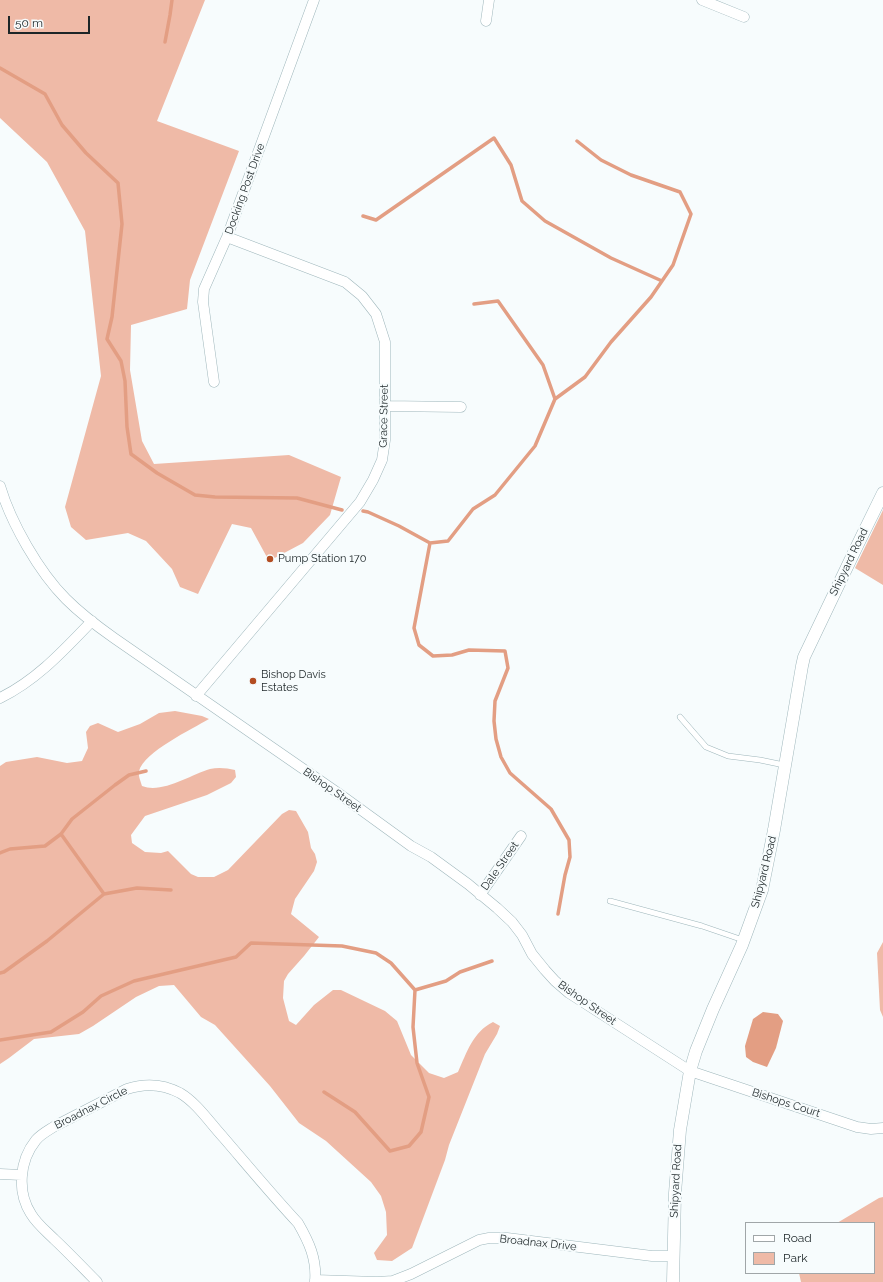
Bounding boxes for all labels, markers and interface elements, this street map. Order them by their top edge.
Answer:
scale bar [10,8,92,34]
text: 50 m [15,16,43,30]
street label: Docking Post Drive [222,142,268,236]
street label: Grace Street [377,384,391,448]
street label: Shipyard Road [827,526,871,598]
place label: Pump Station 170 [278,552,366,566]
marker: Pump Station 170 [265,554,275,564]
place label: Bishop Davis Estates [261,668,326,694]
marker: Bishop Davis Estates [248,676,258,686]
street label: Bishop Street [300,765,364,815]
street label: Shipyard Road [749,835,779,909]
street label: Dale Street [478,839,522,893]
street label: Bishop Street [555,978,619,1028]
street label: Broadnax Circle [52,1084,130,1132]
street label: Bishops Court [750,1086,822,1120]
street label: Shipyard Road [667,1144,685,1218]
legend [745,1222,875,1274]
text: Road [783,1231,812,1245]
street label: Broadnax Drive [499,1232,577,1254]
text: Park [783,1251,808,1265]

